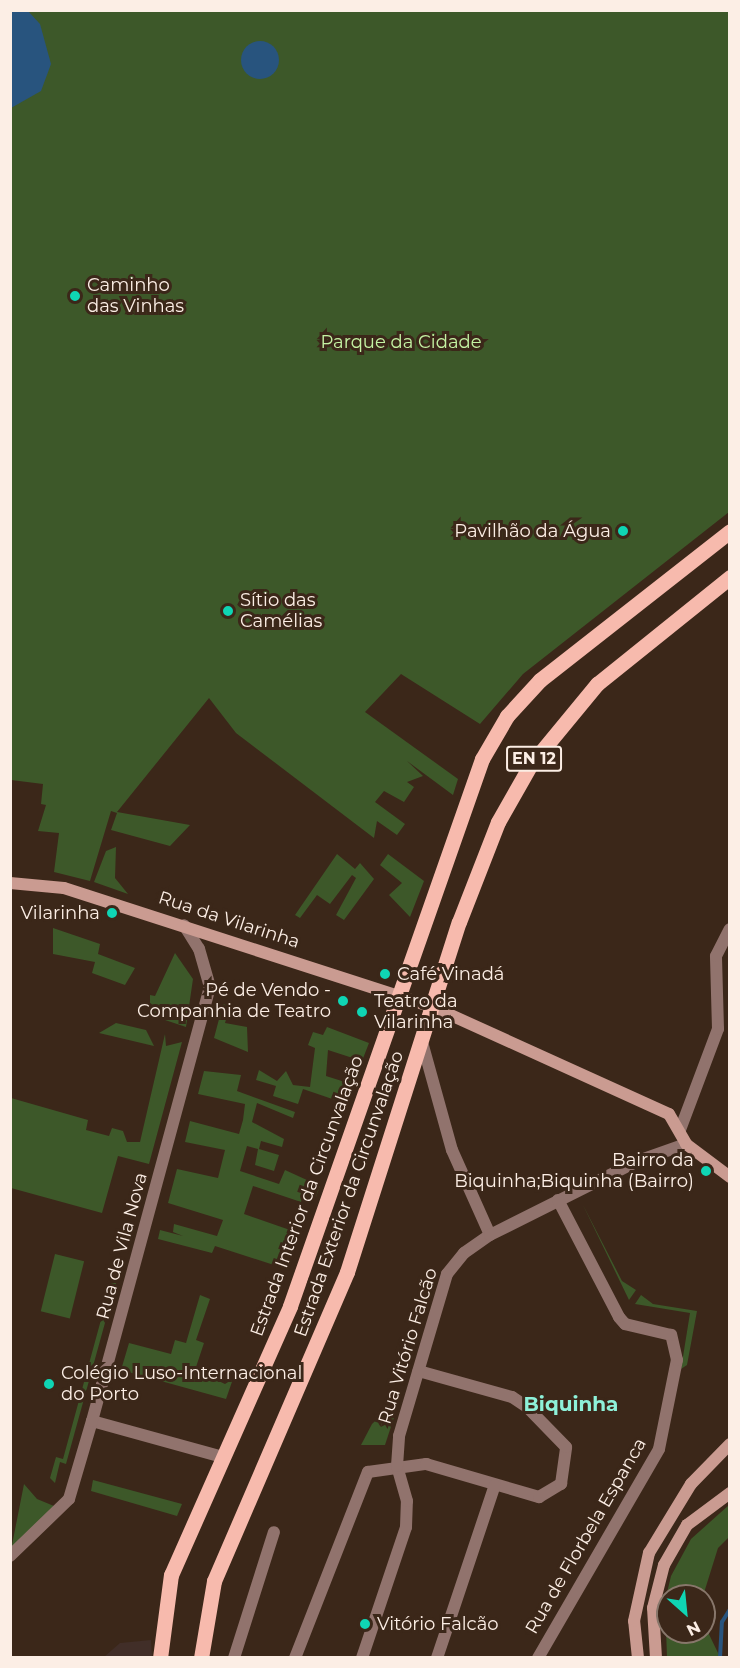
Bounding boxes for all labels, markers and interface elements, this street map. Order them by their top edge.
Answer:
place label: Caminho das Vinhas [87,275,184,318]
marker: Caminho das Vinhas [68,289,82,303]
park label: Parque da Cidade [320,331,482,353]
place label: Pavilhão da Água [454,520,611,542]
marker: Pavilhão da Água [616,524,630,538]
place label: Sítio das Camélias [240,590,322,632]
marker: Sítio das Camélias [221,604,235,618]
road number: EN 12 [506,746,562,772]
street label: Rua da Vilarinha [156,887,302,953]
place label: Vilarinha [21,902,100,924]
marker: Vilarinha [105,906,119,920]
place label: Café Vinadá [397,963,504,985]
marker: Café Vinadá [378,967,392,981]
place label: Pé de Vendo - Companhia de Teatro [137,980,331,1022]
place label: Teatro da Vilarinha [374,991,458,1034]
marker: Pé de Vendo - Companhia de Teatro [336,994,350,1008]
marker: Teatro da Vilarinha [355,1005,369,1019]
street label: Estrada Exterior da Circunvalação [290,1048,408,1340]
street label: Estrada Interior da Circunvalação [246,1053,368,1339]
place label: Bairro da Biquinha;Biquinha (Bairro) [454,1150,694,1192]
marker: Bairro da Biquinha;Biquinha (Bairro) [699,1164,713,1178]
street label: Rua de Vila Nova [92,1170,152,1322]
street label: Rua Vitório Falcão [374,1265,442,1427]
place label: Colégio Luso-Internacional do Porto [61,1363,302,1406]
marker: Colégio Luso-Internacional do Porto [42,1377,56,1391]
district label: Biquinha [524,1392,618,1416]
street label: Rua de Florbela Espanca [521,1434,651,1638]
north arrow [656,1584,716,1644]
place label: Vitório Falcão [377,1613,499,1635]
marker: Vitório Falcão [358,1617,372,1631]
text: N [683,1617,704,1640]

